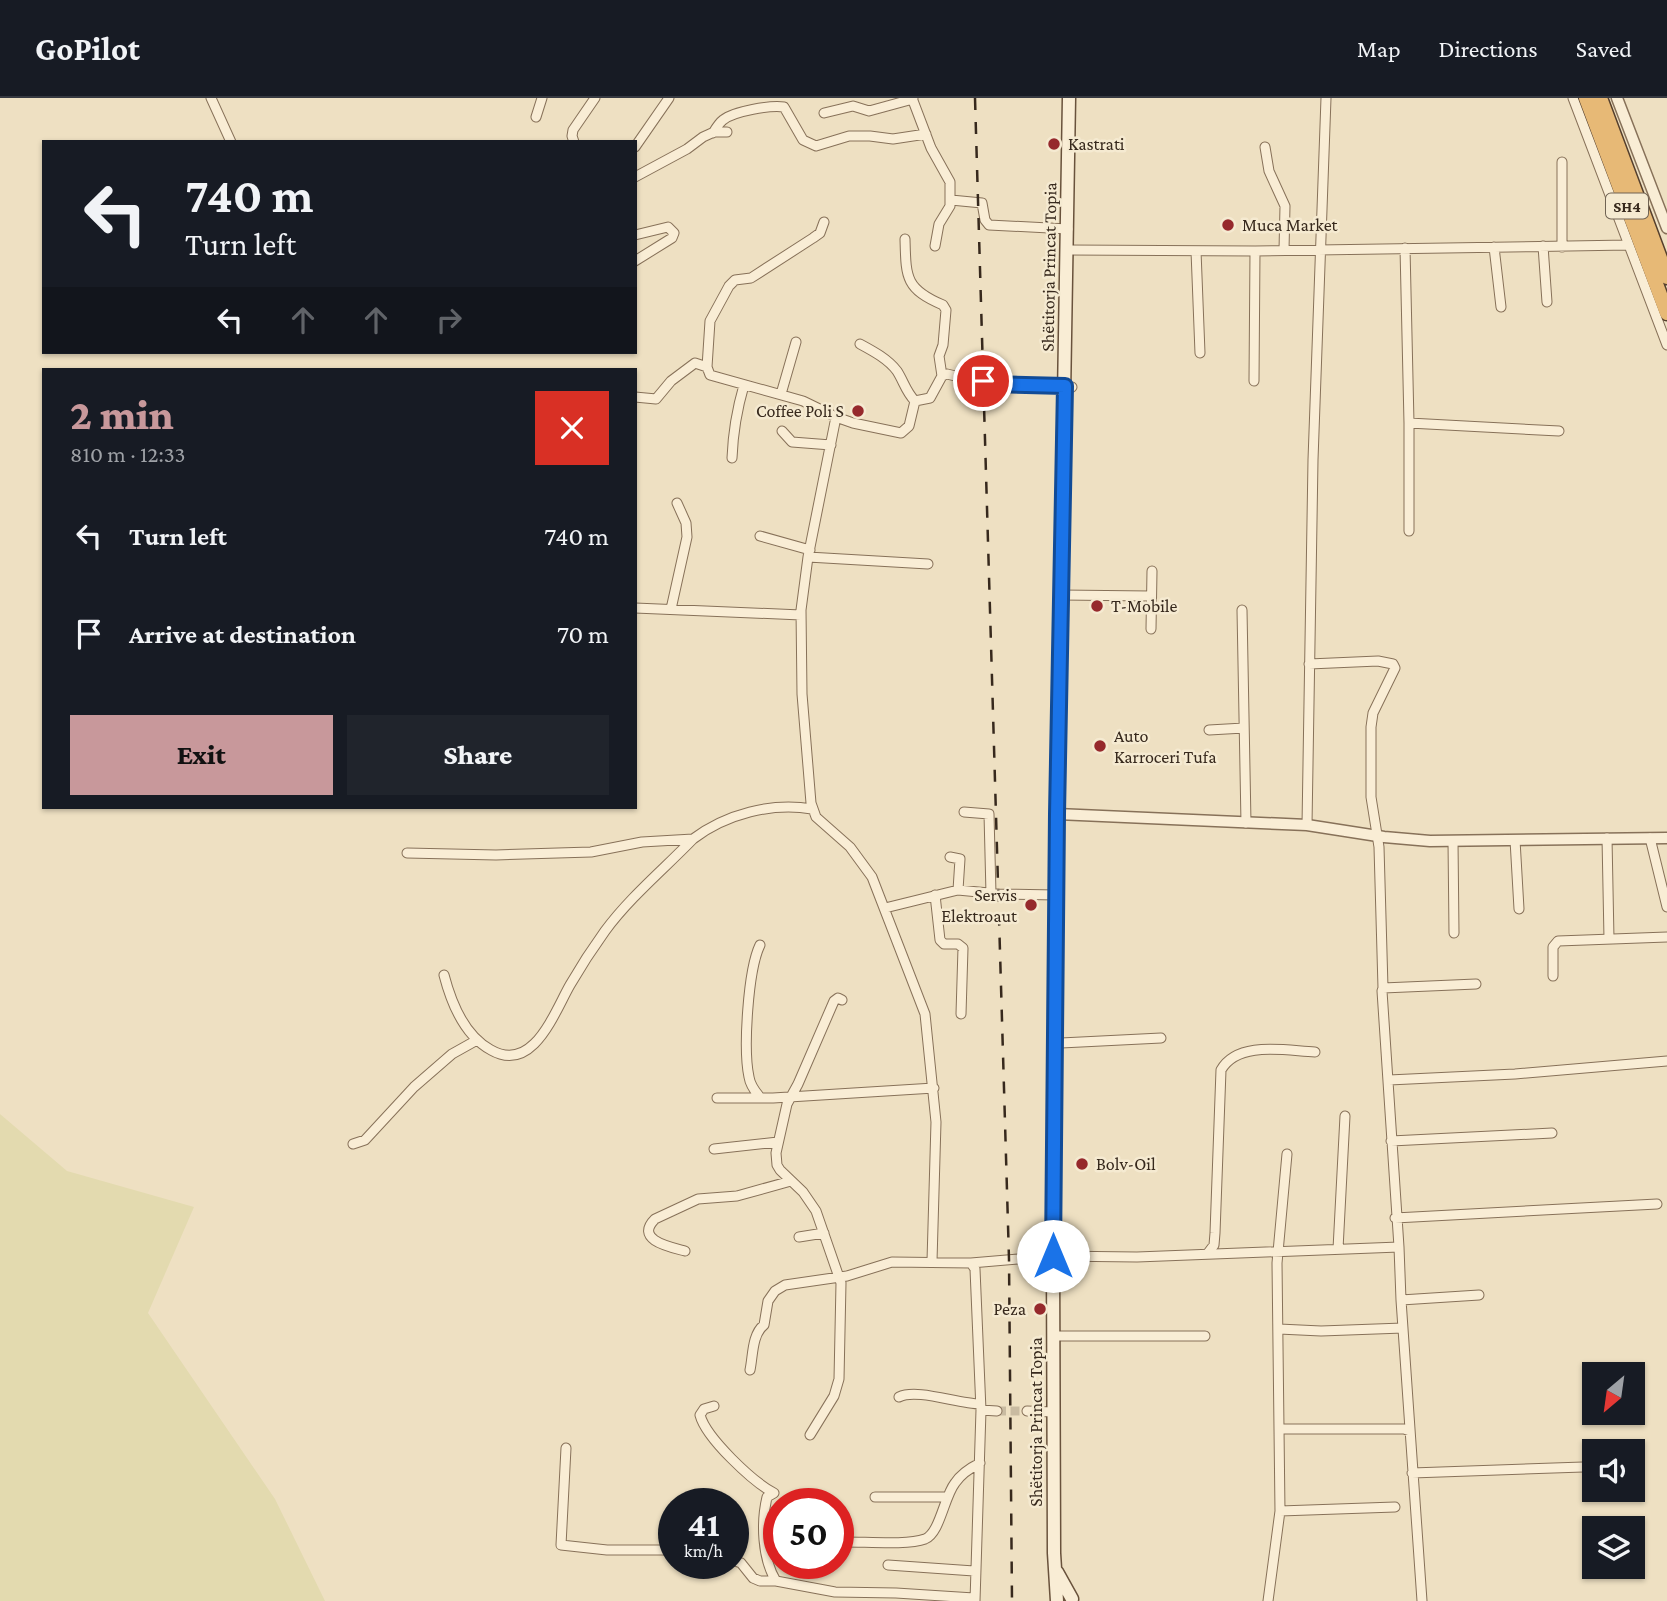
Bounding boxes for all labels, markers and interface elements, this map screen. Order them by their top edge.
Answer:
text: GoPilot [35,30,140,67]
text: Map [1357,35,1401,62]
text: Directions [1439,35,1538,62]
text: Saved [1576,35,1632,62]
place label: Kastrati [1068,134,1125,154]
marker: Kastrati [1046,136,1062,152]
icon: left [70,168,161,259]
text: 740 m [185,168,314,223]
street label: Shëtitorja Princat Topia [1038,182,1061,352]
road number: SH4 [1606,194,1648,218]
place label: Muca Market [1242,215,1339,235]
marker: Muca Market [1220,217,1236,233]
text: Turn left [185,226,296,262]
icon: left [211,301,249,339]
icon: ahead [284,301,322,339]
icon: ahead [357,301,395,339]
icon: right [430,301,468,339]
pin [953,351,1013,411]
icon: arrive [964,362,1002,400]
text: 2 min [70,391,174,438]
button: close [535,391,609,465]
place label: Coffee Poli S [756,401,844,421]
marker: Coffee Poli S [850,403,866,419]
text: 810 m · 12:33 [70,441,186,467]
icon: left [70,517,108,555]
text: Turn left [129,522,227,551]
text: 740 m [544,522,609,551]
place label: T-Mobile [1111,596,1178,616]
marker: T-Mobile [1089,598,1105,614]
icon: arrive [70,615,108,653]
text: Arrive at destination [129,620,356,649]
text: 70 m [557,620,609,649]
button: Exit [70,715,333,795]
button: Share [347,715,609,795]
place label: Auto Karroceri Tufa [1114,726,1217,767]
marker: Auto Karroceri Tufa [1092,738,1108,754]
place label: Servis Elektroaut [941,885,1018,926]
marker: Servis Elektroaut [1023,897,1039,913]
place label: Bolv-Oil [1096,1154,1156,1174]
marker: Bolv-Oil [1074,1156,1090,1172]
position arrow [1016,1219,1090,1293]
place label: Peza [993,1299,1026,1319]
marker: Peza [1032,1301,1048,1317]
street label: Shëtitorja Princat Topia [1026,1337,1047,1507]
north arrow [1582,1362,1645,1424]
map controls [1582,1362,1645,1579]
button: sound [1582,1439,1645,1502]
speed limit sign: 50 [763,1488,854,1579]
text: 41 [688,1505,719,1544]
button: layers [1582,1516,1645,1579]
text: km/h [684,1541,723,1561]

